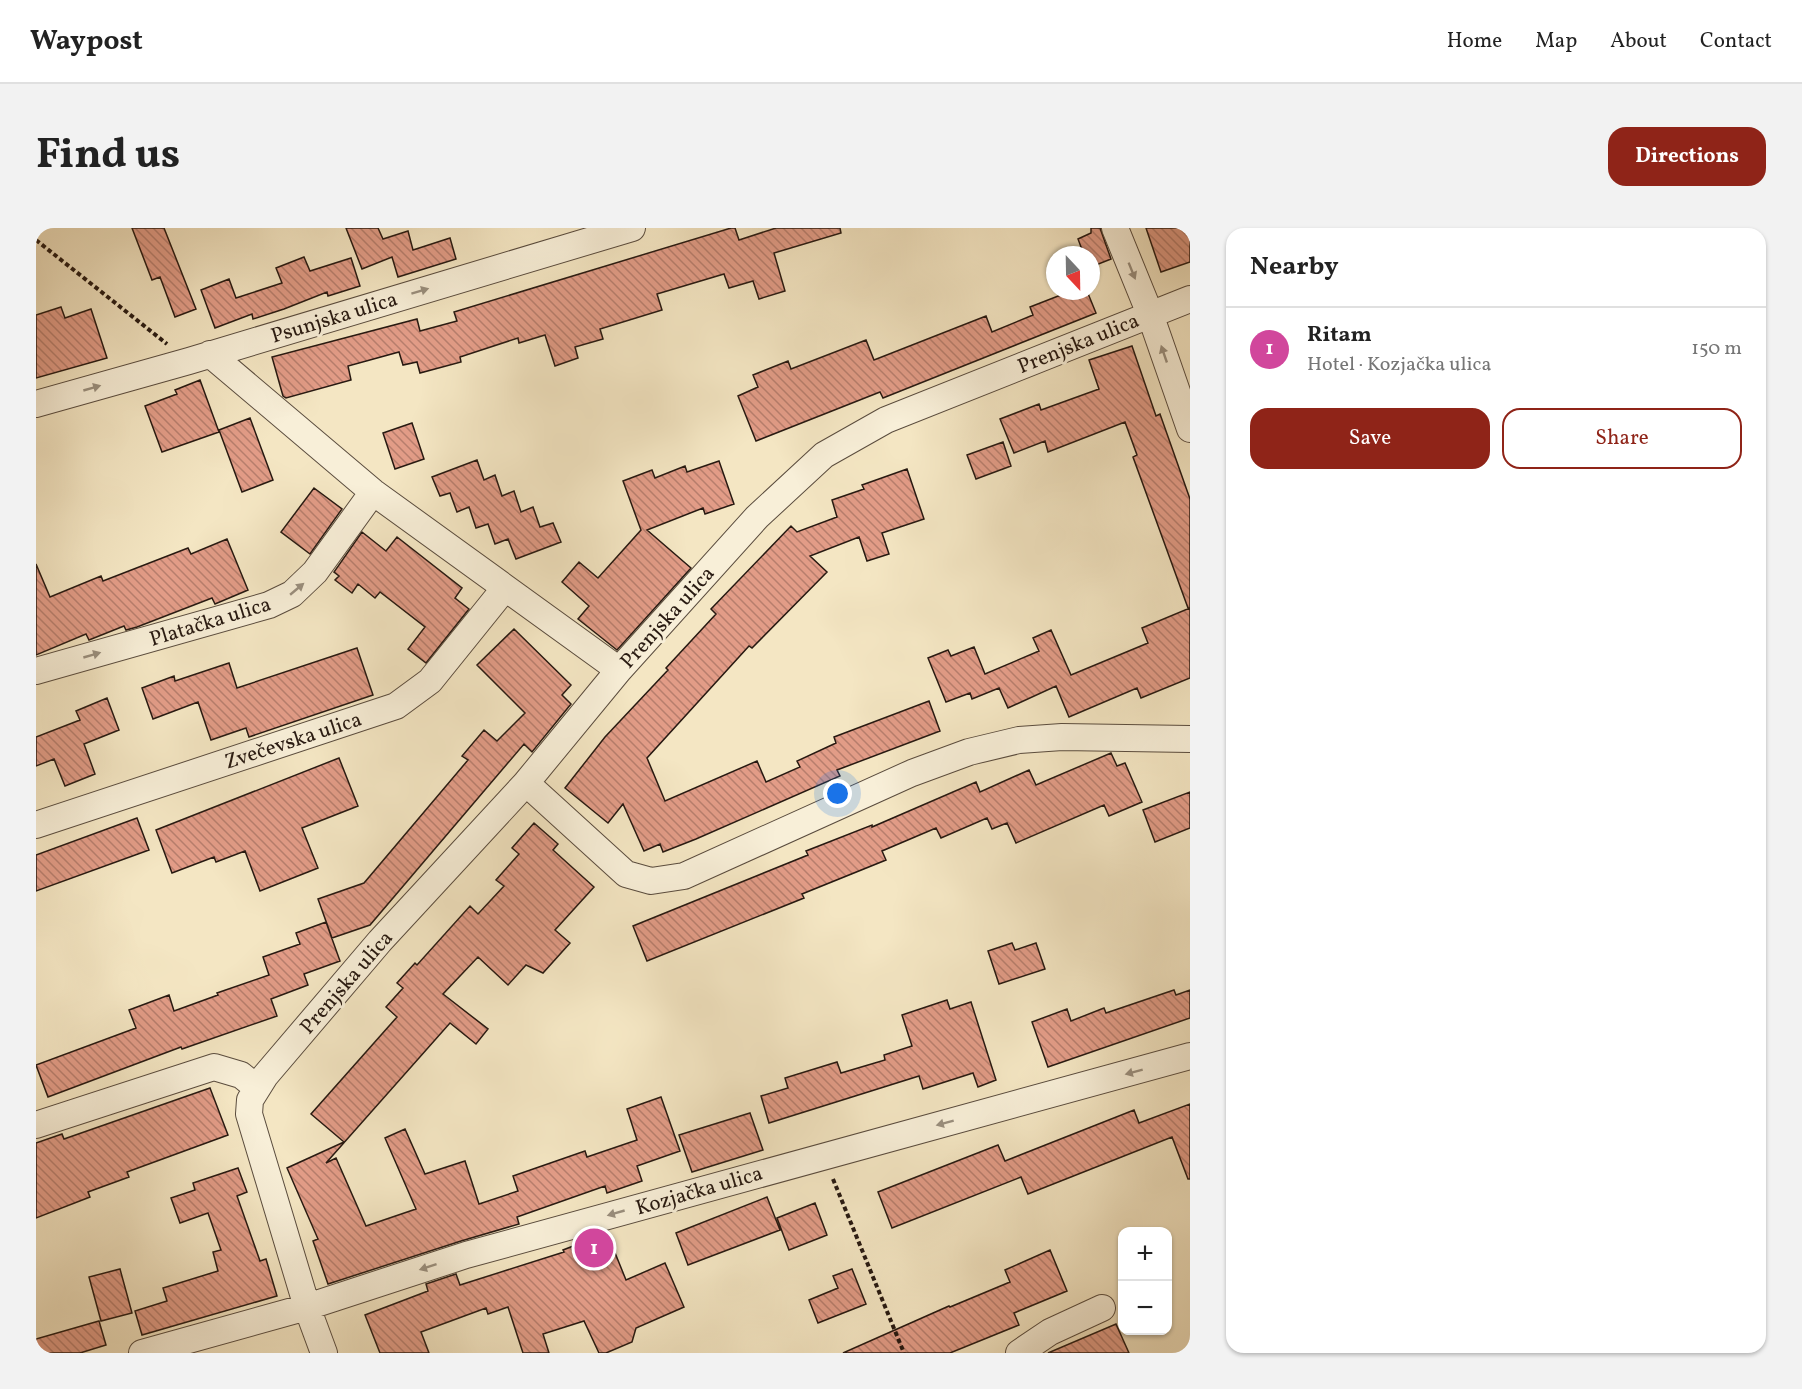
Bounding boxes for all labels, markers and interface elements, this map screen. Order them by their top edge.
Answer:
text: Waypost [30,22,143,61]
text: Home [1447,27,1502,56]
text: Map [1535,27,1577,56]
text: About [1610,27,1667,56]
text: Contact [1700,27,1772,56]
text: Find us [36,127,180,186]
button: Directions [1608,127,1766,186]
north arrow [1046,246,1100,300]
text: Nearby [1250,249,1339,285]
one-way arrow [1128,262,1137,280]
street label: Psunjska ulica [268,285,401,351]
one-way arrow [411,286,429,295]
street label: Prenjska ulica [1013,307,1144,382]
text: Ritam [1307,320,1372,351]
text: 1 [1265,335,1274,363]
text: 150 m [1691,335,1742,363]
one-way arrow [1158,345,1168,363]
text: Hotel · Kozjačka ulica [1307,351,1491,379]
one-way arrow [83,383,101,392]
button: Save [1250,408,1490,469]
button: Share [1502,408,1742,469]
street label: Prenjska ulica [614,560,722,676]
one-way arrow [289,582,304,595]
street label: Platačka ulica [146,590,275,655]
one-way arrow [83,650,101,659]
street label: Zvečevska ulica [221,706,366,777]
your location [823,779,852,808]
street label: Prenjska ulica [294,925,400,1041]
one-way arrow [1124,1067,1143,1077]
one-way arrow [936,1118,954,1128]
street label: Kozjačka ulica [633,1159,766,1223]
one-way arrow [606,1209,625,1219]
pin: 1 [574,1226,614,1270]
map controls [1118,1227,1172,1335]
button: + [1118,1227,1172,1281]
one-way arrow [419,1263,437,1273]
button: − [1118,1281,1172,1335]

